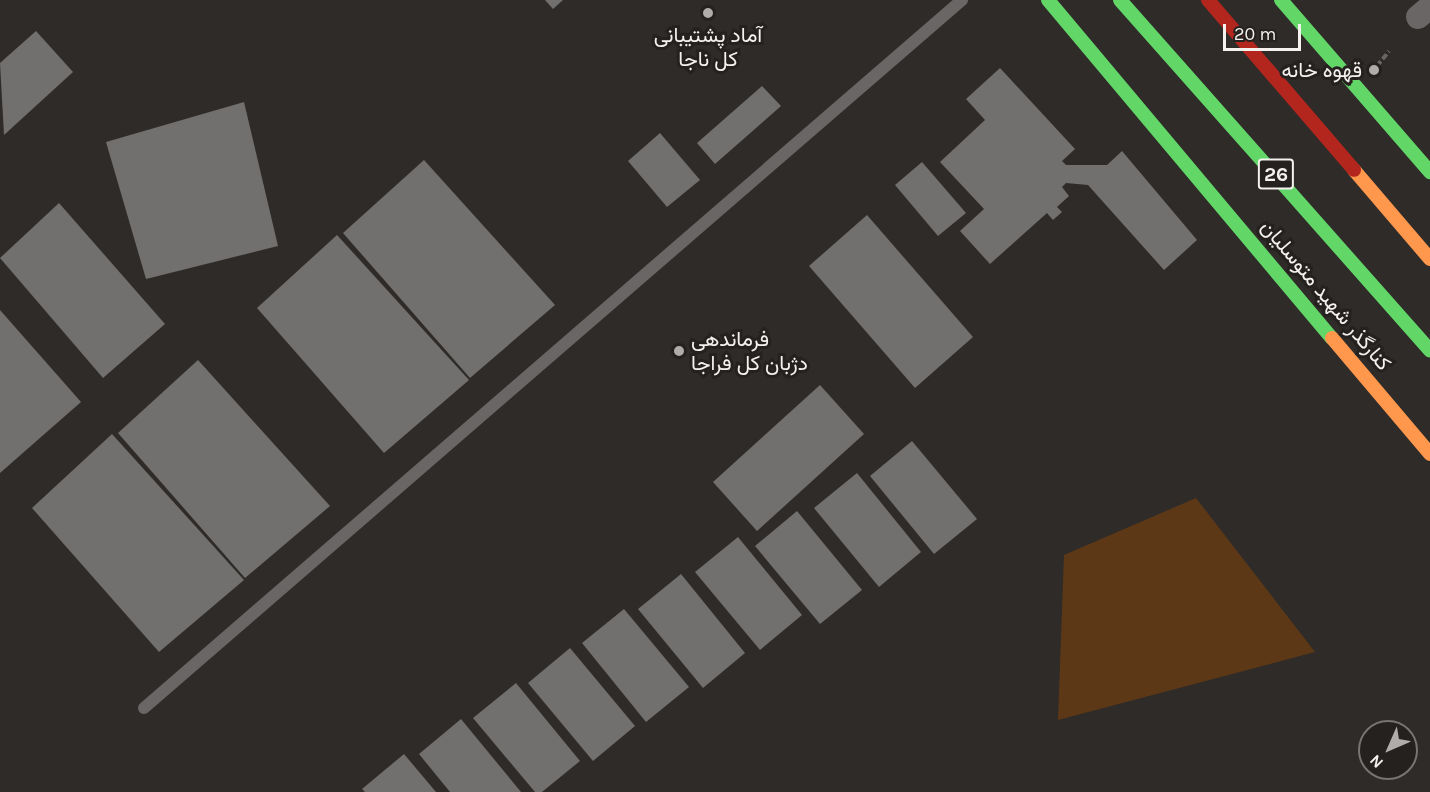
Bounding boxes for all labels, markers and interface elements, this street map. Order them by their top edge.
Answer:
marker: آماد پشتیبانی کل ناجا [701,6,715,20]
scale bar [1226,12,1304,50]
place label: آماد پشتیبانی کل ناجا [654,22,762,72]
text: 20 m [1234,23,1276,45]
place label: قهوه خانه [1281,57,1362,83]
marker: قهوه خانه [1367,63,1381,77]
road number: 26 [1256,157,1296,191]
street label: کنارگذر شهید متوسلیان [1256,214,1396,376]
place label: فرماندهی دژبان کل فراجا [691,326,808,376]
marker: فرماندهی دژبان کل فراجا [672,344,686,358]
north arrow [1358,720,1418,780]
text: N [1366,751,1387,772]

